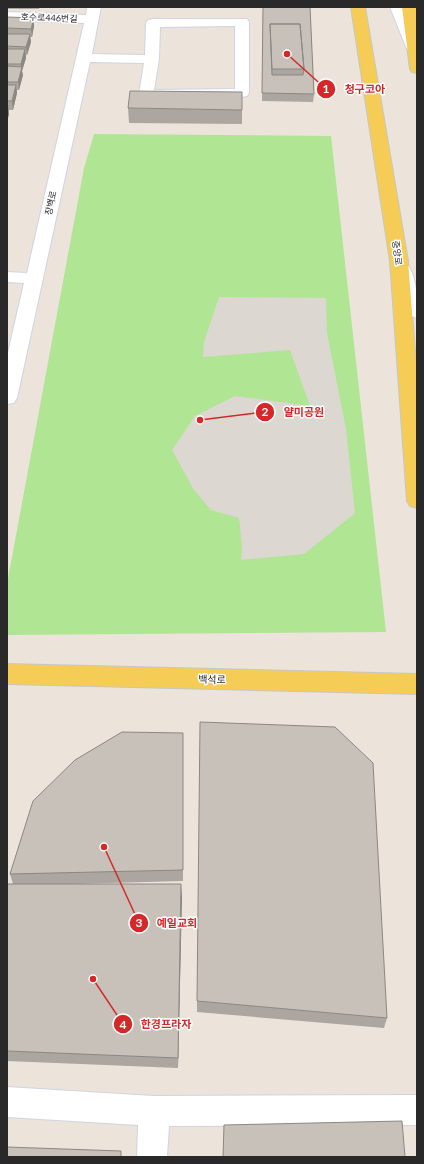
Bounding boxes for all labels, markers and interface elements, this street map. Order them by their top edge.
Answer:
street label: 호수로446번길 [20,11,78,24]
callout: 청구코아 [316,77,393,100]
text: 1 [323,81,330,96]
text: 청구코아 [345,82,385,95]
street label: 장백로 [42,190,59,216]
street label: 중앙로 [390,240,405,266]
callout: 얄미공원 [255,400,332,423]
text: 2 [262,404,269,419]
text: 얄미공원 [284,405,324,418]
street label: 백석로 [198,673,226,685]
callout: 예일교회 [129,911,205,934]
text: 3 [136,915,143,930]
text: 예일교회 [157,916,197,929]
callout: 한경프라자 [113,1013,199,1036]
text: 4 [120,1017,127,1032]
text: 한경프라자 [141,1017,191,1030]

